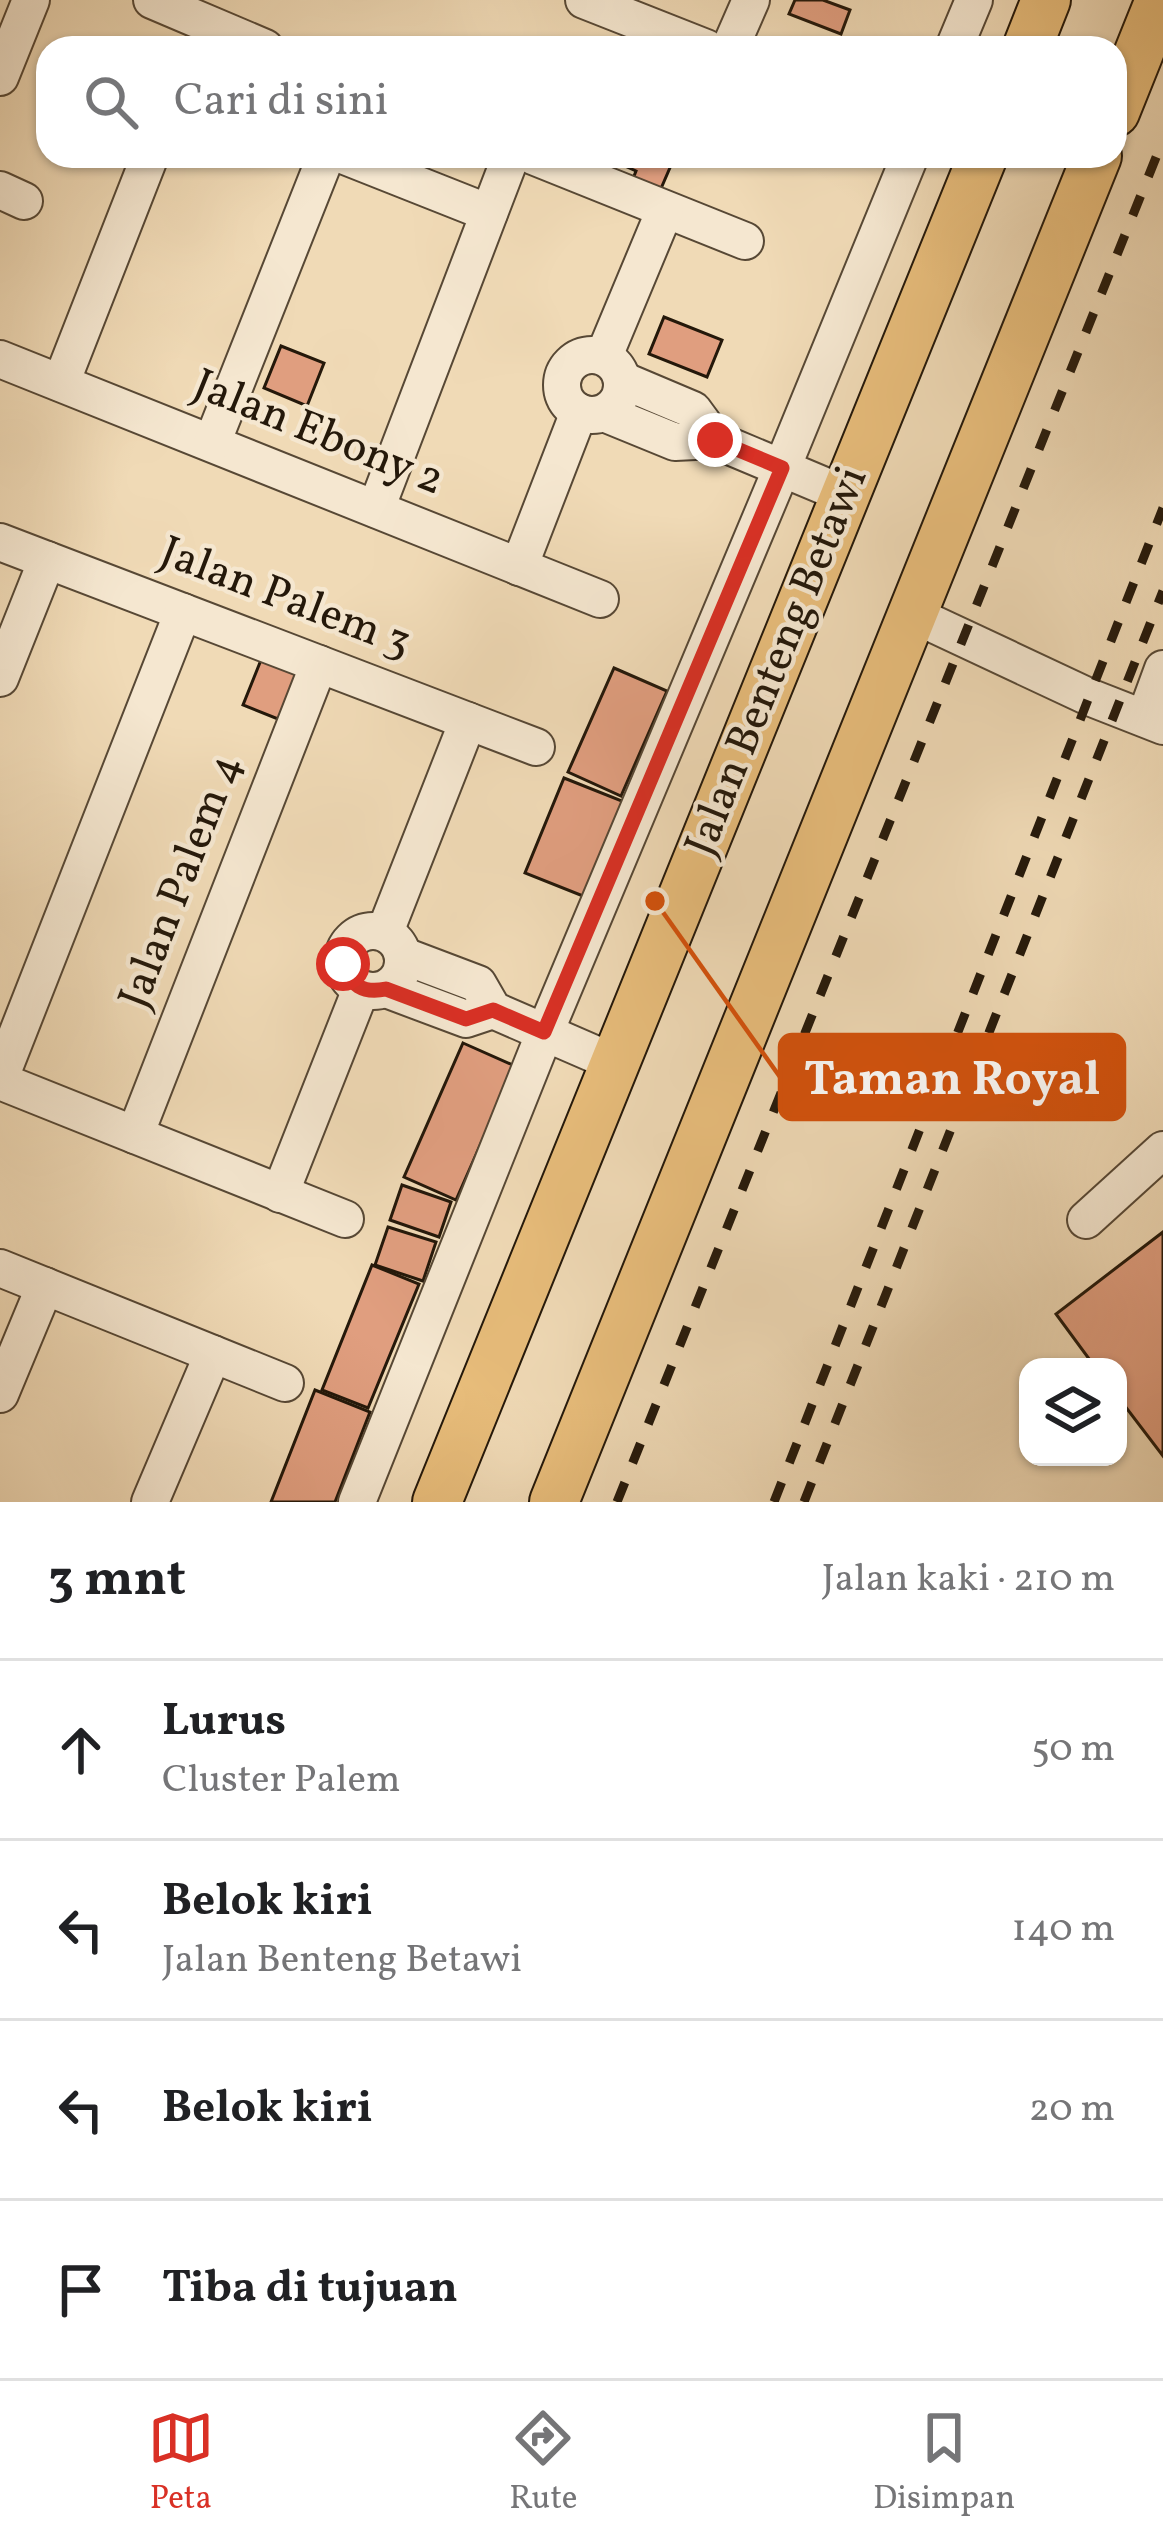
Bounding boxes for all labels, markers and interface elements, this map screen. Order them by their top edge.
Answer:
search box [36,36,1127,168]
icon: search [78,69,144,135]
text: Cari di sini [174,71,388,134]
street label: Jalan Ebony 2 [183,355,453,513]
route end [688,413,742,467]
street label: Jalan Benteng Betawi [671,458,885,866]
street label: Jalan Palem 3 [150,522,420,676]
street label: Jalan Palem 4 [105,746,259,1018]
route start [316,937,370,991]
callout: Taman Royal [780,1035,1124,1119]
text: Taman Royal [804,1048,1100,1115]
map controls [1019,1358,1127,1466]
button: layers [1019,1358,1127,1466]
text: 3 mnt [48,1545,186,1616]
text: Jalan kaki · 210 m [822,1553,1115,1607]
text: Lurus [162,1691,286,1754]
icon: ahead [48,1717,114,1783]
text: 50 m [1031,1723,1115,1777]
text: Cluster Palem [162,1754,401,1808]
text: Belok kiri [162,1871,373,1934]
icon: left [48,1897,114,1963]
text: 140 m [1012,1903,1115,1957]
text: Jalan Benteng Betawi [162,1934,522,1988]
icon: left [48,2077,114,2143]
text: Belok kiri [162,2078,373,2141]
text: 20 m [1029,2083,1115,2137]
icon: arrive [48,2257,114,2323]
text: Tiba di tujuan [162,2258,458,2321]
tab: Peta [148,2405,214,2523]
tab: Rute [509,2405,577,2523]
tab: Disimpan [873,2405,1015,2523]

